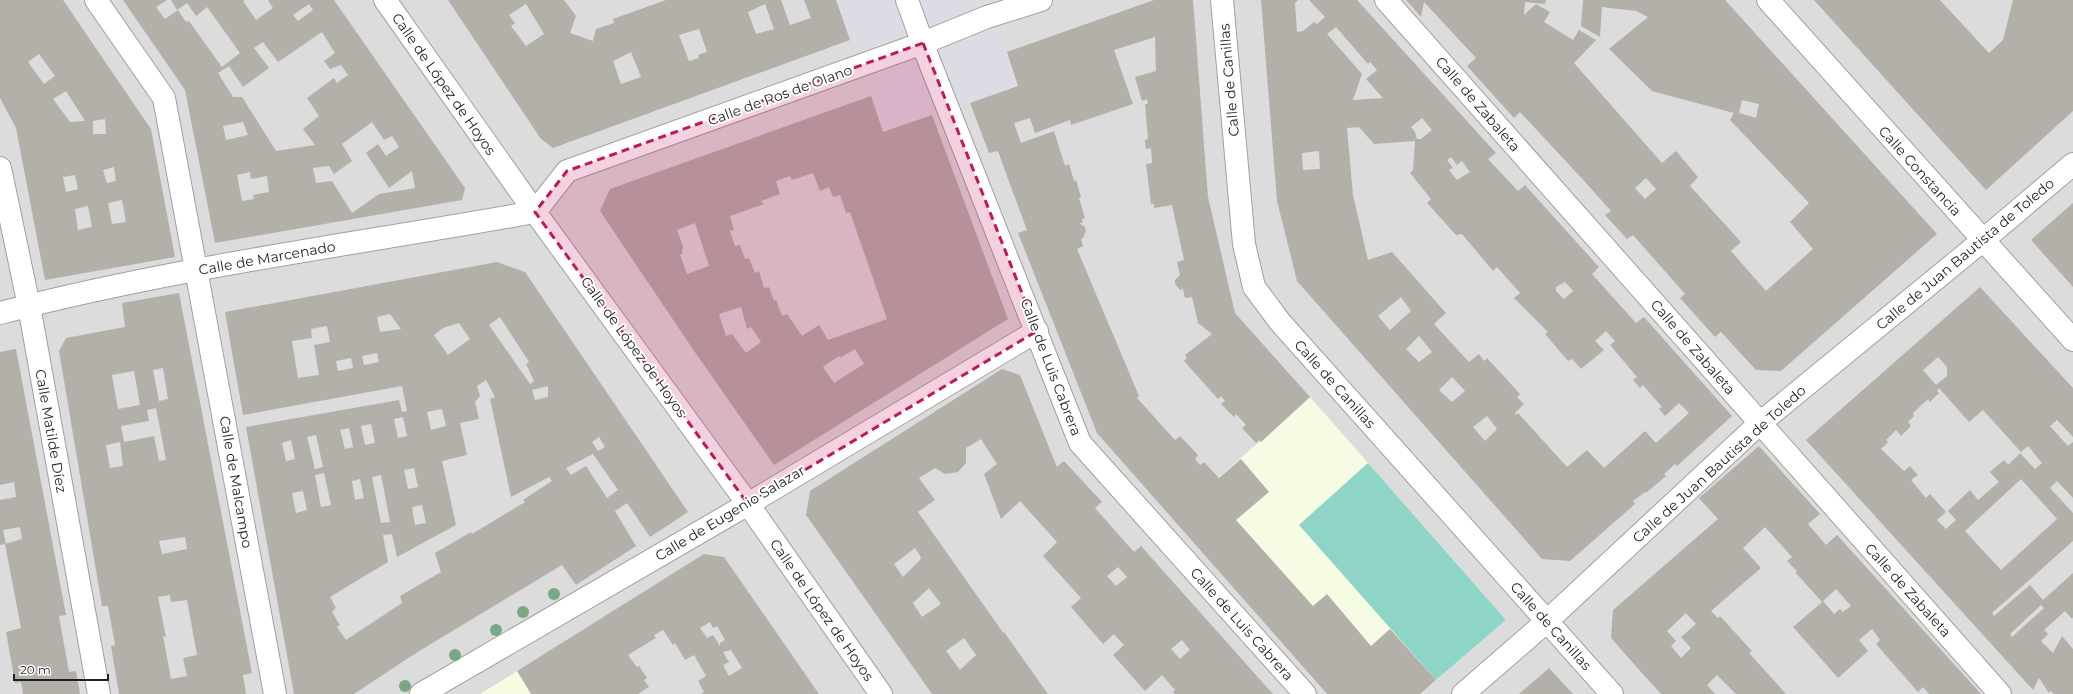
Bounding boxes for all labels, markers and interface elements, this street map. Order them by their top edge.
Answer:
street label: Calle de López de Hoyos [388,9,500,159]
street label: Calle de Canillas [1215,23,1243,137]
street label: Calle de Zabaleta [1432,53,1524,155]
street label: Calle de Ros de Olano [705,60,855,130]
street label: Calle Constancia [1875,122,1965,220]
street label: Calle de Juan Bautista de Toledo [1872,174,2058,334]
street label: Calle de Marcenado [197,237,337,279]
street label: Calle de López de Hoyos [577,273,691,421]
street label: Calle de Luis Cabrera [1016,296,1086,438]
street label: Calle de Zabaleta [1647,296,1739,398]
street label: Calle de Canillas [1290,336,1380,432]
street label: Calle Matilde Díez [31,368,71,494]
street label: Calle de Juan Bautista de Toledo [1629,381,1810,547]
street label: Calle de Malcampo [216,414,257,550]
street label: Calle de Eugenio Salazar [652,461,809,565]
street label: Calle de López de Hoyos [766,535,878,685]
street label: Calle de Zabaleta [1861,539,1955,641]
street label: Calle de Luis Cabrera [1186,564,1298,684]
street label: Calle de Canillas [1506,578,1596,674]
scale bar [14,656,108,682]
text: 20 m [20,662,51,677]

